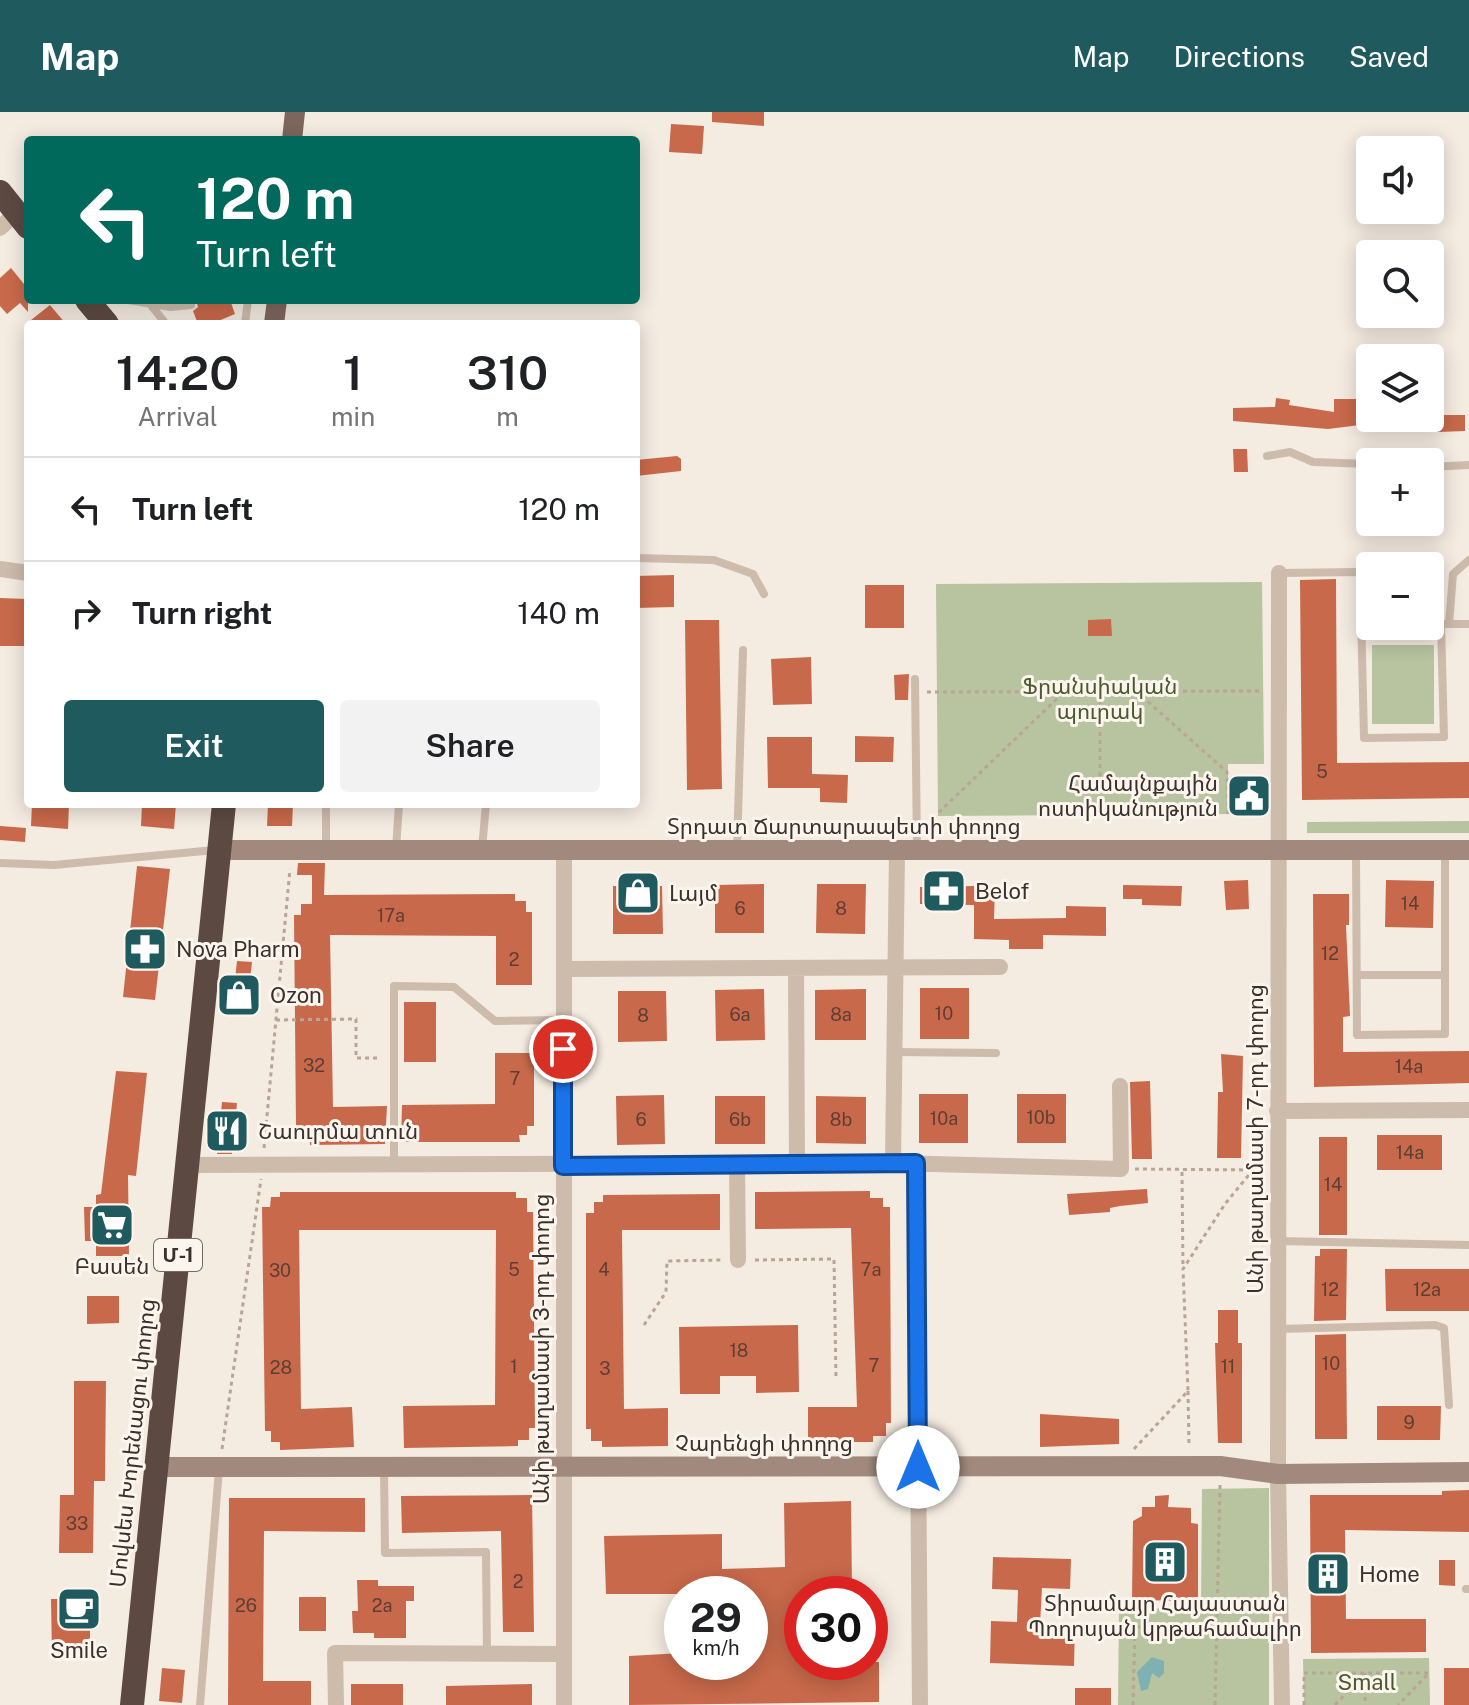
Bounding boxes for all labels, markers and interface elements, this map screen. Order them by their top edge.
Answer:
text: Map [40,34,119,79]
text: Map [1073,40,1129,73]
text: Directions [1173,40,1305,73]
text: Saved [1349,40,1429,73]
map controls [1356,136,1444,640]
button: sound [1356,136,1444,224]
text: 120 m [196,166,354,232]
icon: left [64,168,168,272]
text: Turn left [196,233,337,275]
button: search [1356,240,1444,328]
text: 14:20 [116,344,239,401]
text: 1 [343,344,363,401]
text: 310 [467,344,548,401]
button: layers [1356,344,1444,432]
text: Arrival [137,401,218,432]
text: min [331,401,375,432]
text: m [496,401,519,432]
button: + [1356,448,1444,536]
icon: left [64,487,108,531]
text: Turn left [132,491,253,527]
text: 120 m [518,491,600,527]
button: − [1356,552,1444,640]
icon: right [64,591,108,635]
text: Turn right [132,595,272,631]
text: 140 m [517,595,600,631]
park label: Ֆրանսիական պուրակ [1023,673,1178,724]
button: Exit [64,700,324,792]
button: Share [340,700,600,792]
house number: 5 [1316,761,1328,782]
place label: Համայնքային ոստիկանություն [1038,770,1218,821]
public building icon: Համայնքային ոստիկանություն [1225,772,1273,820]
street label: Տրդատ Ճարտարապետի փողոց [667,813,1021,839]
pharmacy icon: Belof [920,867,968,915]
shop icon: Լայմ [614,869,662,917]
place label: Belof [975,878,1029,904]
place label: Լայմ [669,880,717,906]
house number: 14 [1401,893,1419,914]
house number: 6 [734,898,746,919]
house number: 8 [835,898,847,919]
house number: 17a [377,905,405,926]
pharmacy icon: Nova Pharm [121,925,169,973]
place label: Nova Pharm [176,936,299,962]
house number: 12 [1321,943,1339,964]
house number: 2 [509,949,519,970]
shop icon: Ozon [215,971,263,1019]
place label: Ozon [270,982,322,1008]
street label: Անի թաղամասի 7-րդ փողոց [1242,984,1268,1294]
house number: 10 [935,1003,953,1024]
house number: 6a [729,1004,751,1025]
house number: 8a [830,1004,852,1025]
house number: 8 [637,1005,649,1026]
pin [529,1015,597,1083]
icon: arrive [541,1027,585,1071]
house number: 32 [303,1055,325,1076]
house number: 14a [1395,1056,1423,1077]
house number: 7 [510,1068,520,1089]
restaurant icon: Շաուրմա տուն [203,1107,251,1155]
house number: 10b [1026,1107,1056,1128]
house number: 10a [930,1108,958,1129]
house number: 6 [635,1109,647,1130]
house number: 6b [729,1109,751,1130]
house number: 8b [830,1109,852,1130]
place label: Շաուրմա տուն [258,1118,418,1144]
house number: 14a [1396,1142,1424,1163]
house number: 14 [1324,1174,1342,1195]
street label: Անի թաղամասի 3-րդ փողոց [528,1194,554,1504]
supermarket icon: Բասեն [88,1201,136,1249]
road number: Մ-1 [154,1239,202,1271]
place label: Բասեն [75,1253,150,1279]
house number: 5 [508,1259,520,1280]
house number: 4 [598,1259,610,1280]
house number: 7a [861,1259,881,1280]
house number: 30 [269,1260,291,1281]
house number: 12 [1321,1279,1339,1300]
house number: 12a [1413,1279,1441,1300]
street label: Մովսես Խորենացու փողոց [104,1297,160,1589]
house number: 18 [730,1340,748,1361]
house number: 10 [1322,1353,1340,1374]
house number: 7 [869,1355,879,1376]
house number: 1 [510,1356,518,1377]
house number: 11 [1221,1356,1235,1377]
house number: 28 [270,1357,292,1378]
house number: 3 [599,1358,611,1379]
house number: 9 [1403,1412,1415,1433]
position arrow [876,1425,960,1509]
street label: Չարենցի փողոց [675,1430,853,1456]
house number: 33 [66,1513,88,1534]
building icon: Տիրամայր Հայաստան Պողոսյան կրթահամալիր [1141,1538,1189,1586]
building icon: Home [1304,1550,1352,1598]
place label: Home [1359,1561,1420,1587]
house number: 2 [513,1571,523,1592]
speed limit sign: 30 [784,1576,888,1680]
cafe icon: Smile [55,1585,103,1633]
place label: Տիրամայր Հայաստան Պողոսյան կրթահամալիր [1028,1590,1302,1641]
text: 29 [690,1594,742,1641]
house number: 26 [235,1595,257,1616]
house number: 2a [372,1595,392,1616]
text: km/h [692,1636,740,1660]
place label: Smile [50,1637,108,1663]
park label: Small [1338,1669,1396,1695]

